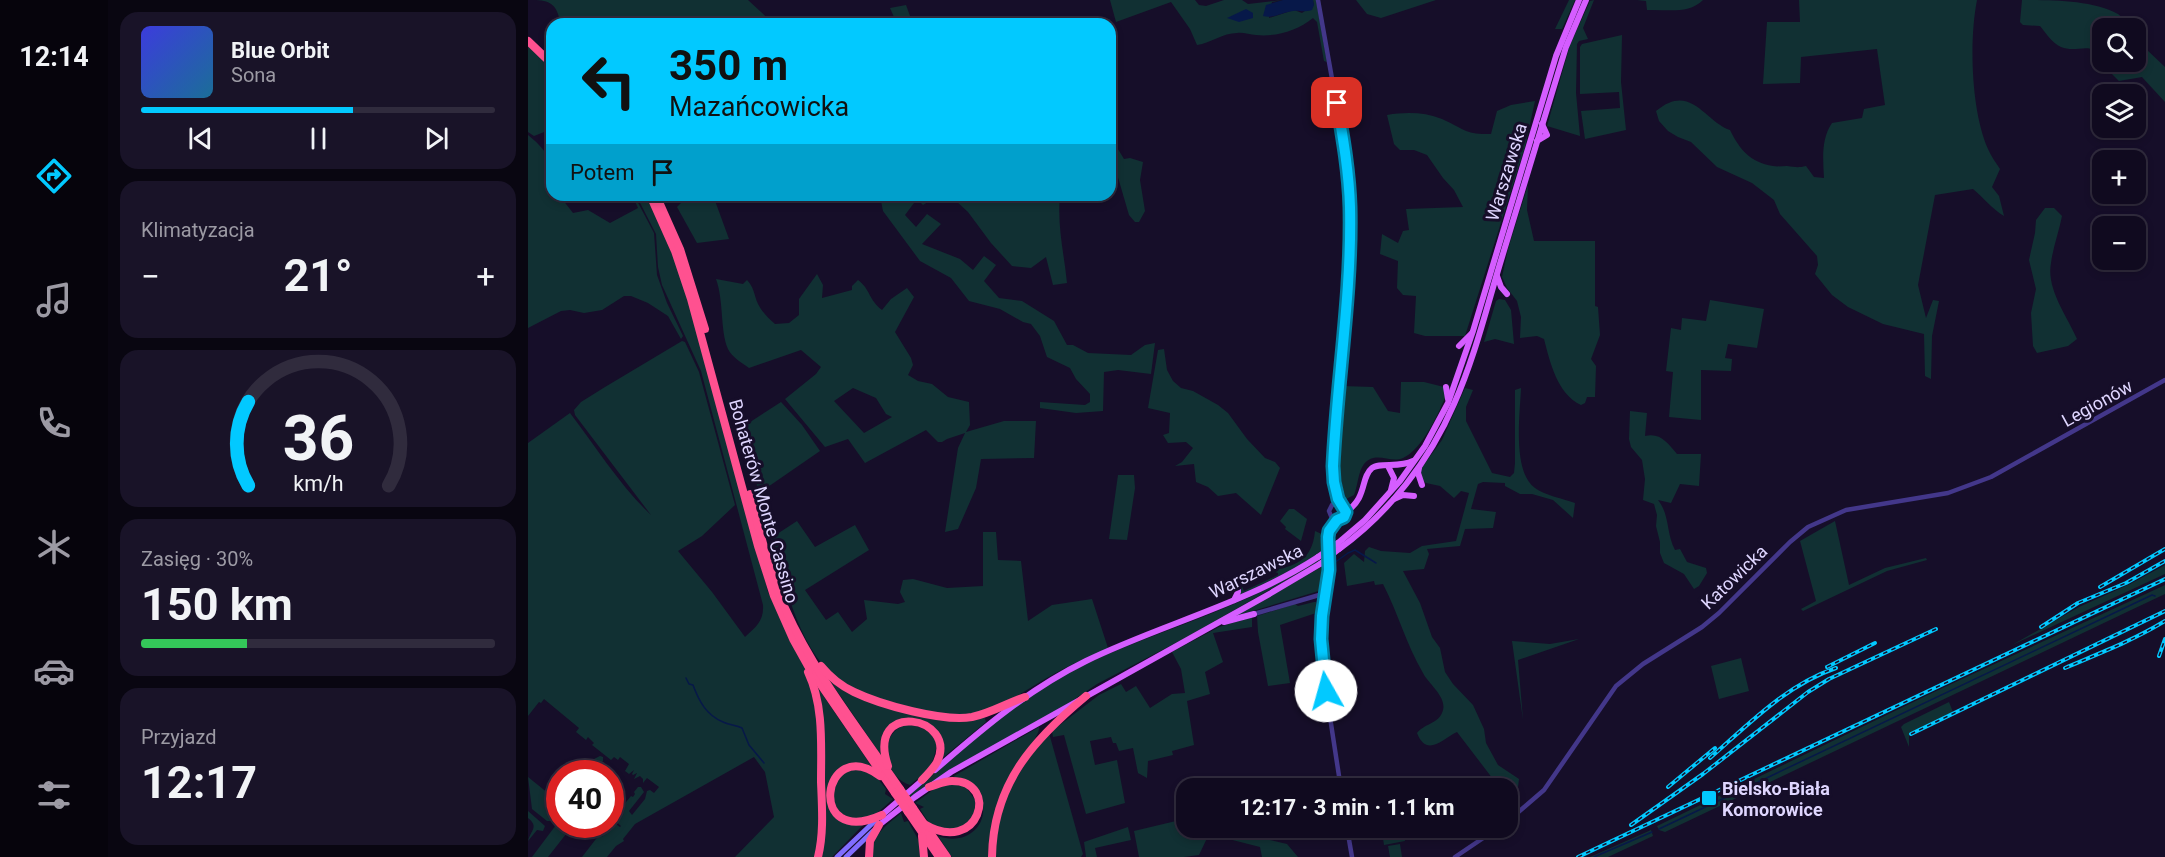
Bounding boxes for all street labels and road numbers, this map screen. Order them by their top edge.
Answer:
street label: Warszawska [1481,120,1531,224]
street label: Legionów [2058,375,2136,431]
street label: Bohaterów Monte Cassino [725,397,803,605]
street label: Warszawska [1206,539,1306,603]
street label: Katowicka [1697,541,1771,613]

